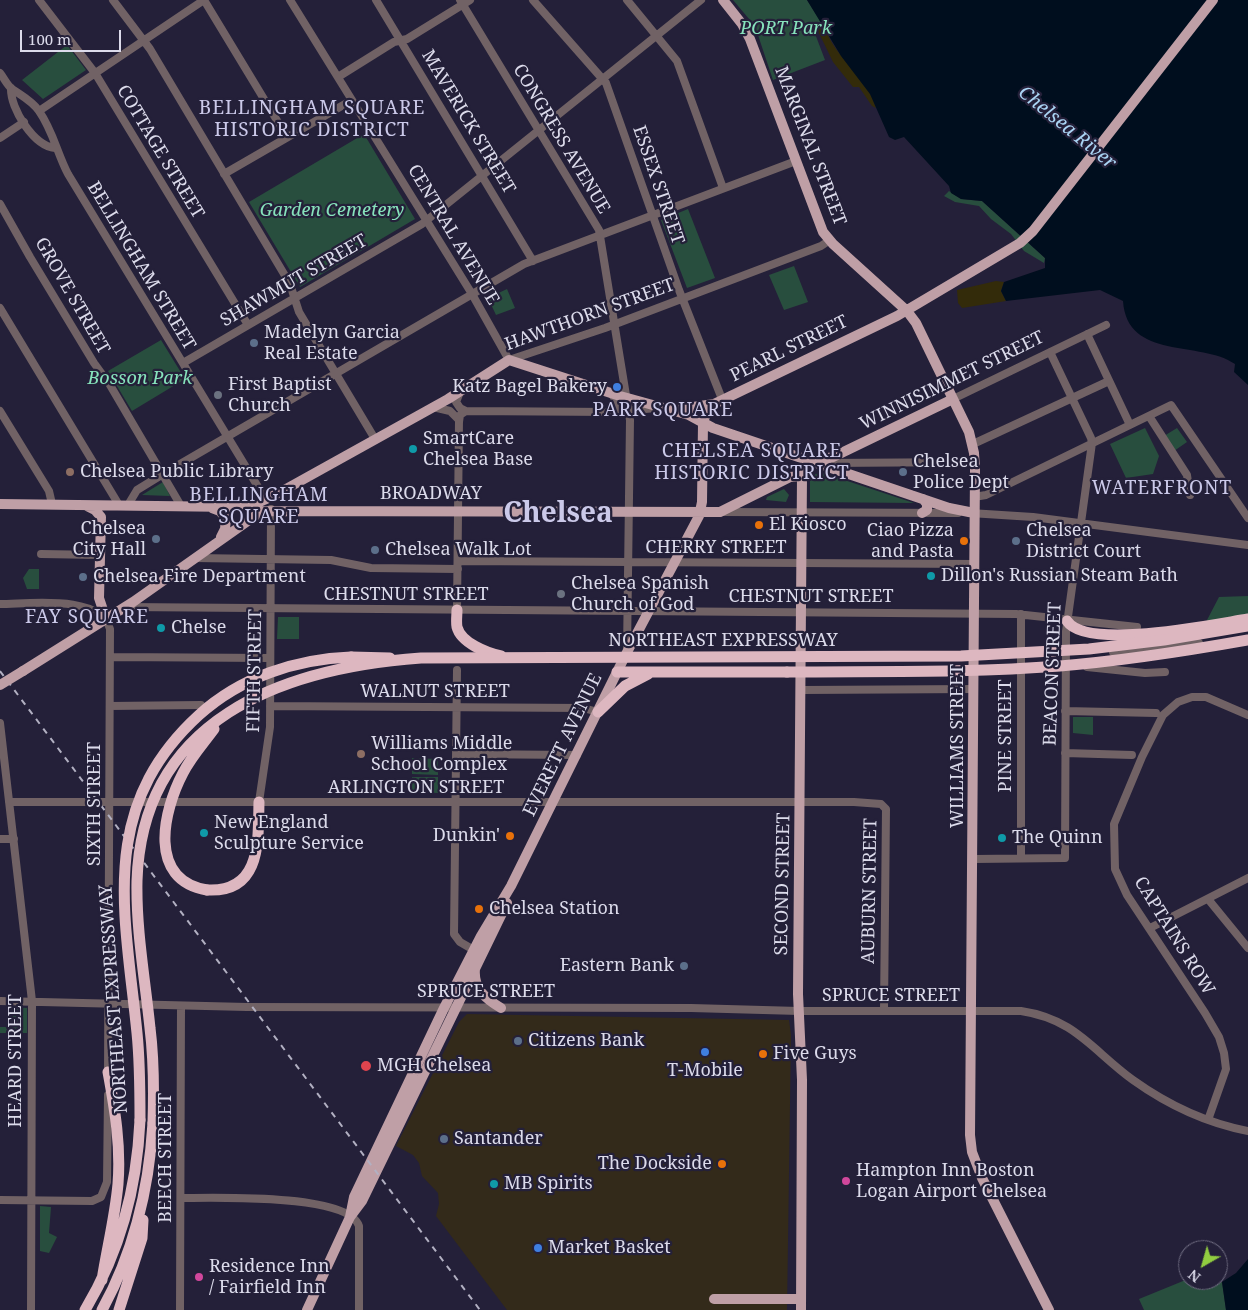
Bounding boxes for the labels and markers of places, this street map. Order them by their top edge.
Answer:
place label: Madelyn Garcia Real Estate [264,322,400,364]
marker: Madelyn Garcia Real Estate [248,337,260,349]
place label: First Baptist Church [228,374,331,416]
place label: Katz Bagel Bakery [452,376,607,398]
marker: Katz Bagel Bakery [611,381,623,393]
marker: First Baptist Church [212,389,224,401]
place label: SmartCare Chelsea Base [423,428,533,470]
marker: SmartCare Chelsea Base [407,443,419,455]
place label: Chelsea Police Dept [913,451,1009,494]
place label: Chelsea Public Library [80,461,273,483]
marker: Chelsea Public Library [64,466,76,478]
marker: Chelsea Police Dept [897,466,909,478]
place label: El Kiosco [769,514,847,536]
place label: Chelsea City Hall [72,518,146,560]
marker: El Kiosco [753,519,765,531]
place label: Ciao Pizza and Pasta [867,520,954,562]
place label: Chelsea District Court [1026,520,1141,562]
marker: Chelsea City Hall [150,533,162,545]
marker: Ciao Pizza and Pasta [958,535,970,547]
marker: Chelsea District Court [1010,535,1022,547]
place label: Chelsea Walk Lot [385,539,532,561]
marker: Chelsea Walk Lot [369,544,381,556]
place label: Dillon's Russian Steam Bath [941,565,1178,587]
place label: Chelsea Fire Department [93,566,306,588]
marker: Dillon's Russian Steam Bath [925,570,937,582]
marker: Chelsea Fire Department [77,571,89,583]
place label: Chelsea Spanish Church of God [571,573,709,616]
marker: Chelsea Spanish Church of God [555,588,567,600]
place label: Chelse [171,617,226,639]
marker: Chelse [155,622,167,634]
place label: Williams Middle School Complex [371,733,512,776]
marker: Williams Middle School Complex [355,748,367,760]
place label: New England Sculpture Service [214,812,364,854]
place label: Dunkin' [433,825,500,847]
marker: New England Sculpture Service [198,827,210,839]
place label: The Quinn [1012,827,1103,849]
marker: Dunkin' [504,830,516,842]
marker: The Quinn [996,832,1008,844]
place label: Chelsea Station [489,898,620,920]
marker: Chelsea Station [473,903,485,915]
place label: Eastern Bank [560,955,674,977]
marker: Eastern Bank [678,960,690,972]
place label: Citizens Bank [528,1030,644,1052]
marker: Citizens Bank [512,1035,524,1047]
place label: Five Guys [773,1043,857,1065]
marker: T-Mobile [699,1046,711,1058]
marker: Five Guys [757,1048,769,1060]
place label: MGH Chelsea [377,1055,491,1077]
marker: MGH Chelsea [359,1059,373,1073]
place label: T-Mobile [667,1060,743,1082]
place label: Santander [454,1128,543,1150]
marker: Santander [438,1133,450,1145]
place label: The Dockside [598,1153,712,1175]
marker: The Dockside [716,1158,728,1170]
place label: Hampton Inn Boston Logan Airport Chelsea [856,1160,1047,1202]
place label: MB Spirits [504,1173,593,1195]
marker: Hampton Inn Boston Logan Airport Chelsea [840,1175,852,1187]
marker: MB Spirits [488,1178,500,1190]
place label: Market Basket [548,1237,670,1259]
marker: Market Basket [532,1242,544,1254]
place label: Residence Inn / Fairfield Inn [209,1256,330,1298]
marker: Residence Inn / Fairfield Inn [193,1271,205,1283]

